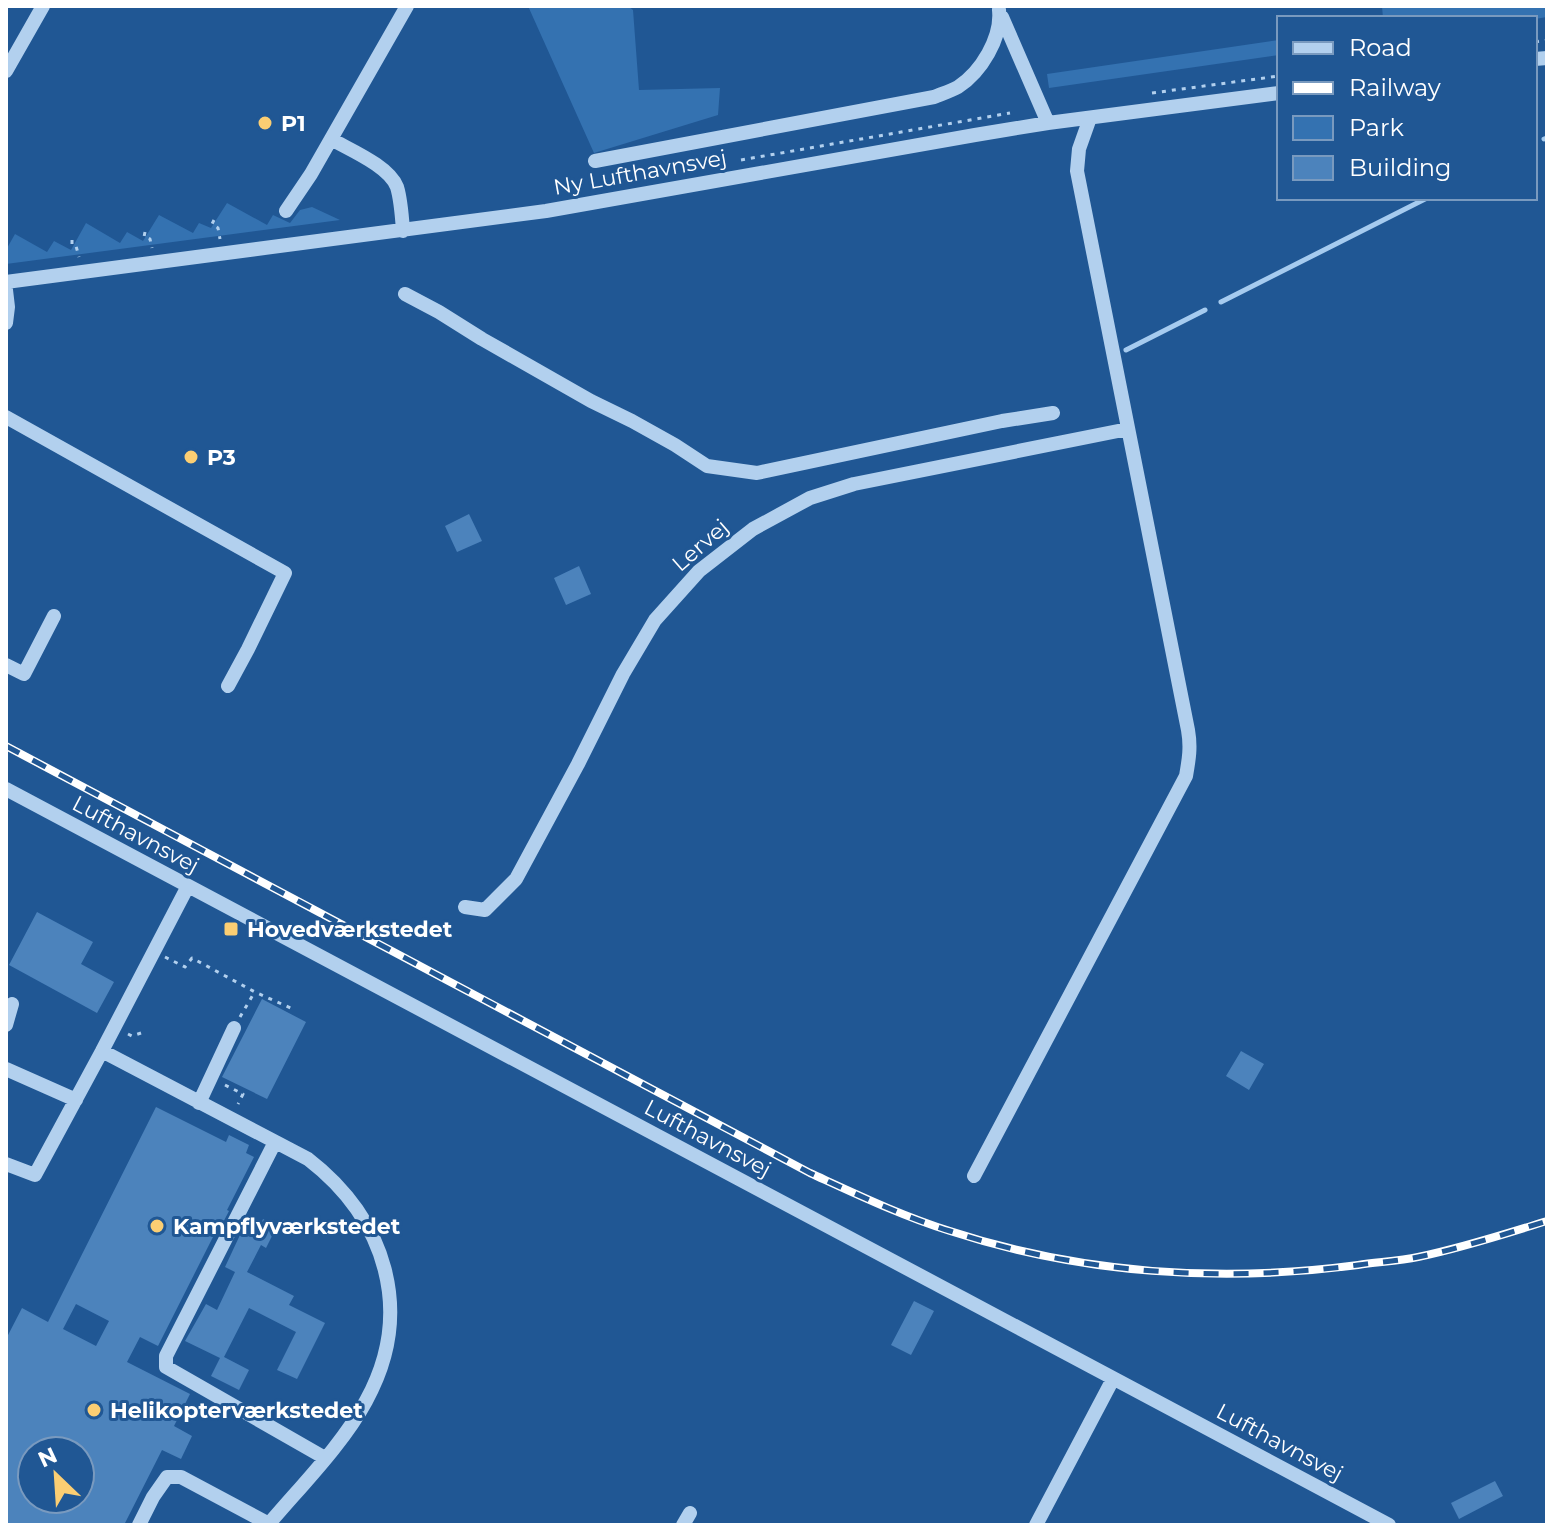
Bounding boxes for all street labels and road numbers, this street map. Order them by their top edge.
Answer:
street label: Ny Lufthavnsvej [551,144,729,201]
street label: Lervej [667,514,734,577]
street label: Lufthavnsvej [68,790,204,879]
street label: Lufthavnsvej [640,1094,776,1183]
street label: Lufthavnsvej [1212,1398,1348,1487]

